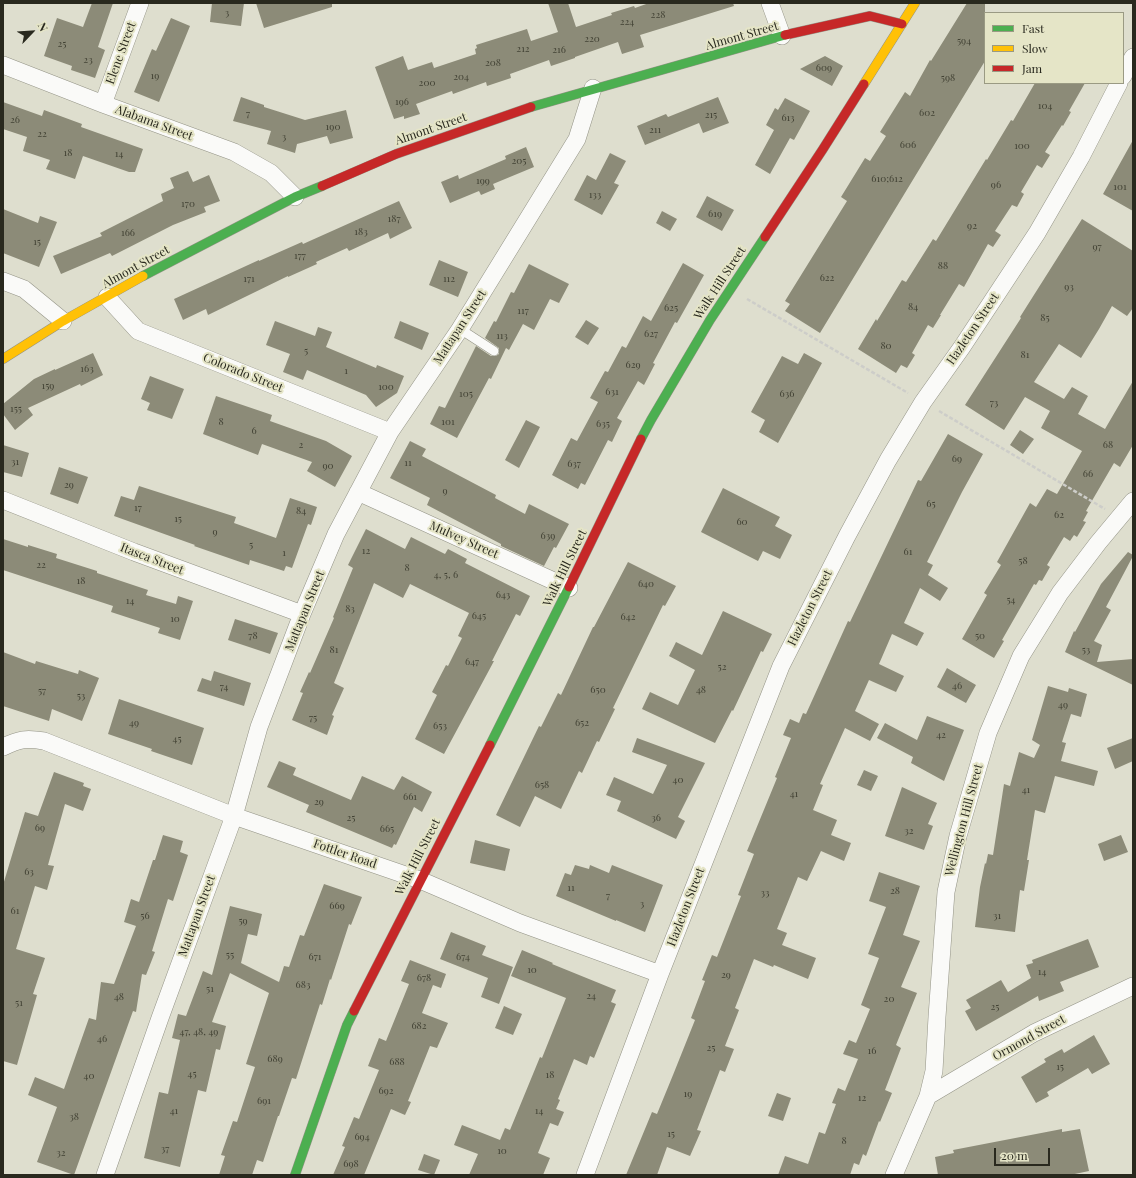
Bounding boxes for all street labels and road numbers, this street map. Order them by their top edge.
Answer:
street label: Almont Street [704,19,780,53]
street label: Elene Street [103,20,139,86]
street label: Alabama Street [113,102,195,144]
street label: Almont Street [393,110,469,148]
street label: Almont Street [100,243,172,291]
street label: Walk Hill Street [691,244,749,322]
street label: Mattapan Street [431,287,489,367]
street label: Hazleton Street [944,290,1002,368]
street label: Colorado Street [201,350,285,396]
street label: Mulvey Street [427,518,501,562]
street label: Walk Hill Street [540,527,590,609]
street label: Itasca Street [118,540,186,578]
street label: Hazleton Street [785,568,835,648]
street label: Mattapan Street [282,569,328,653]
street label: Wellington Hill Street [942,762,986,878]
street label: Walk Hill Street [393,816,443,898]
street label: Fottler Road [311,836,379,872]
street label: Hazleton Street [664,866,708,948]
street label: Mattapan Street [176,873,218,959]
street label: Ormond Street [990,1012,1068,1064]

